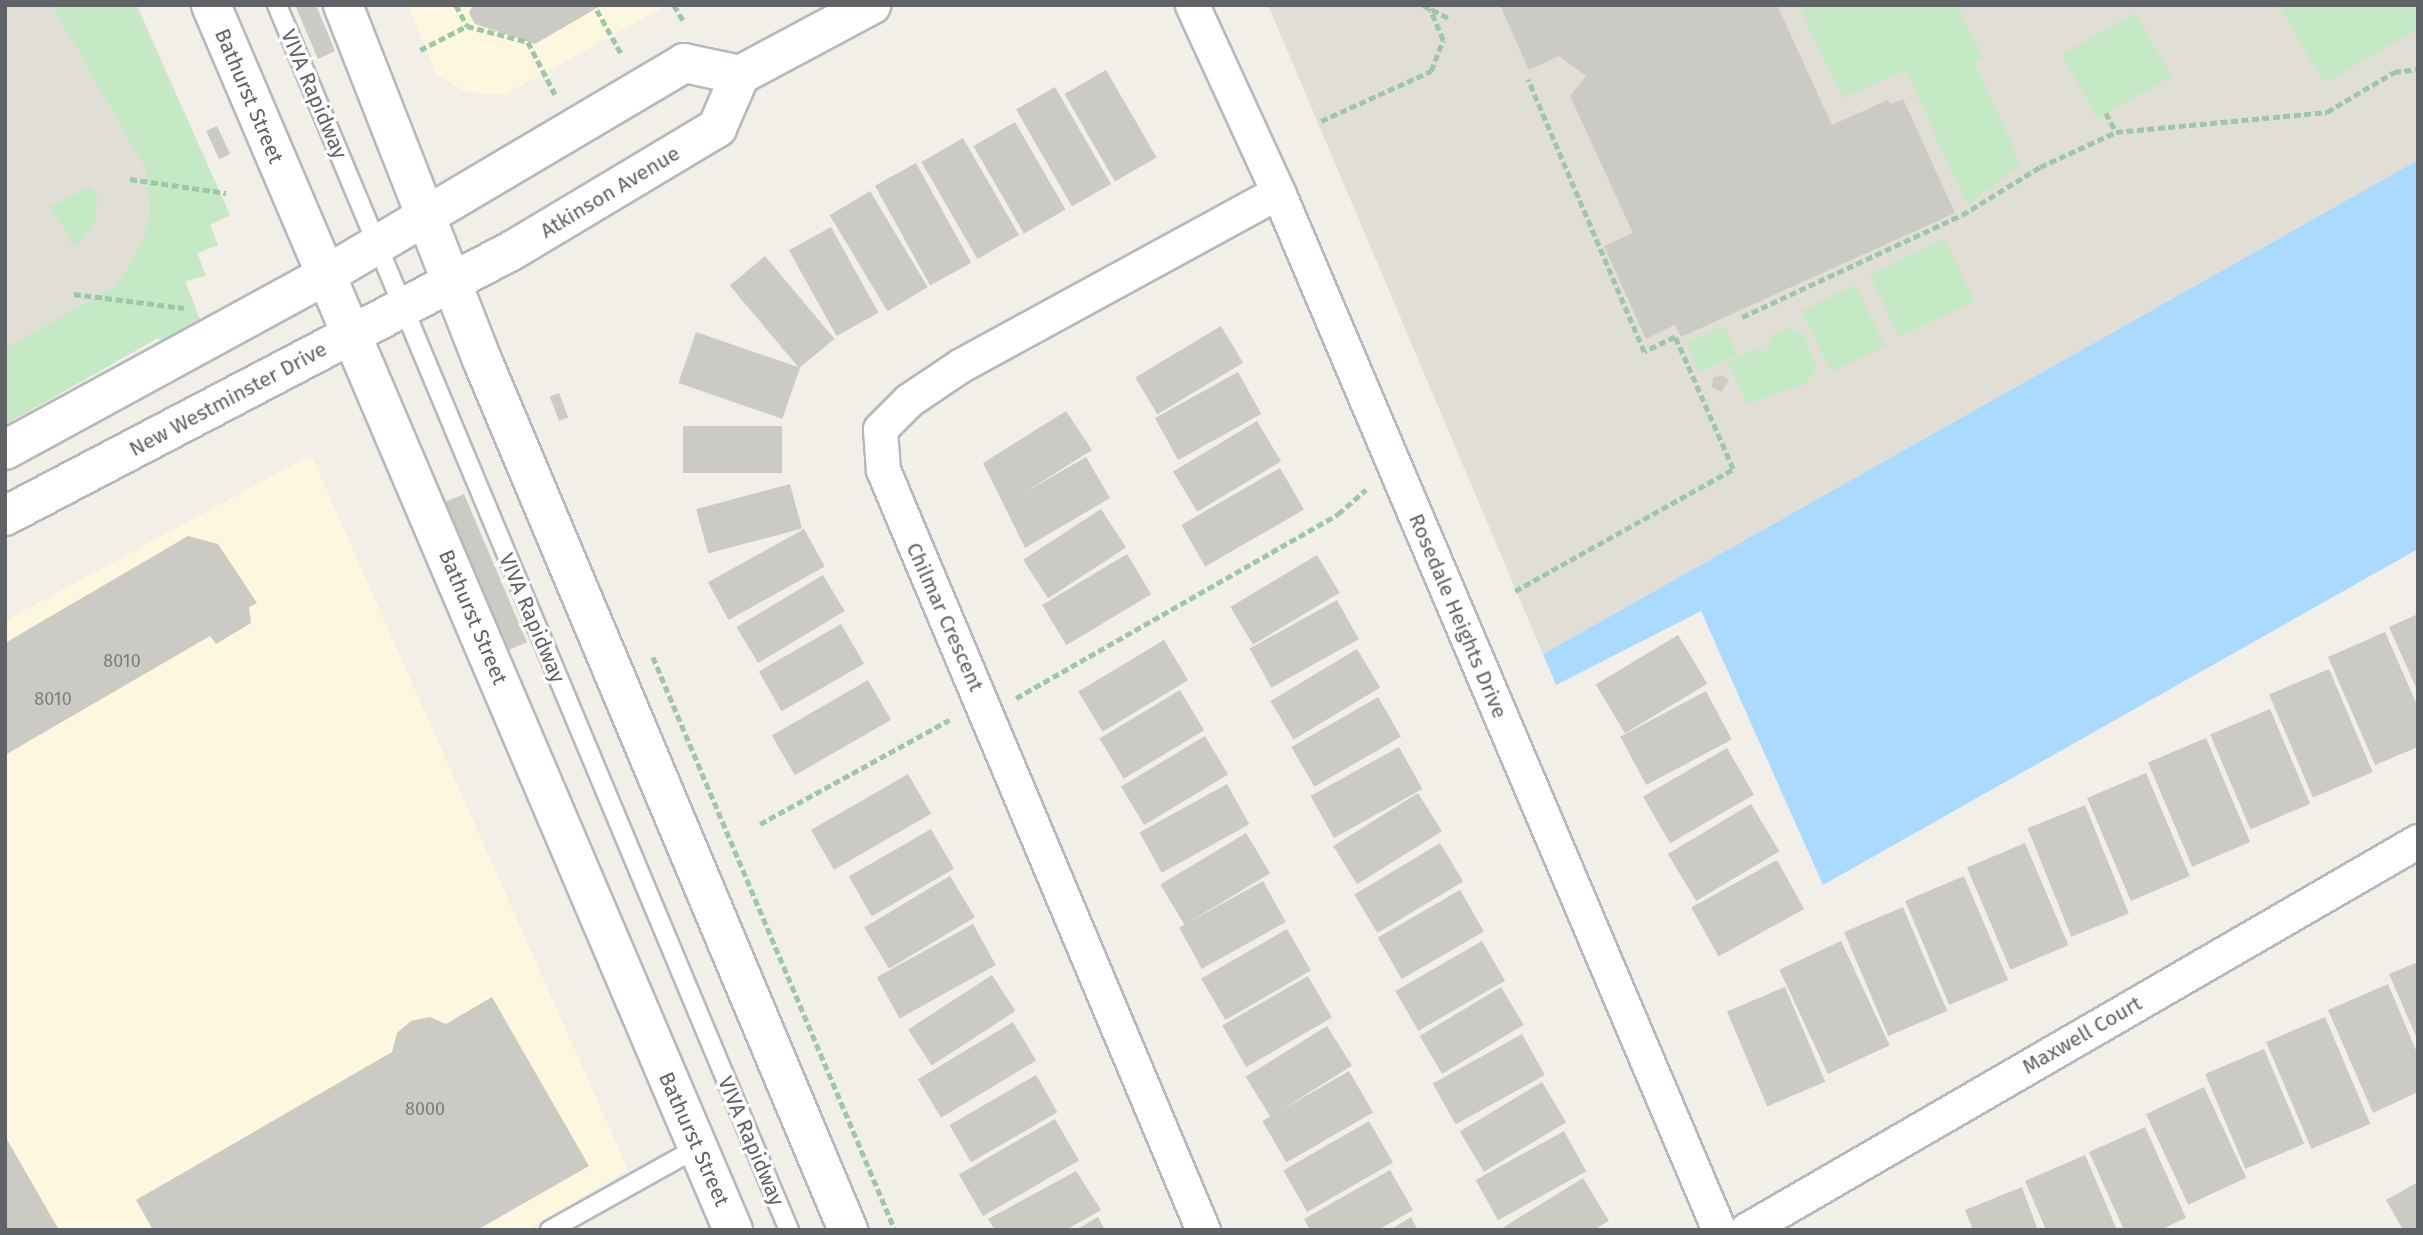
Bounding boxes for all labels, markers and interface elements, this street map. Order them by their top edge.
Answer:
street label: Bathurst Street [209,25,289,167]
street label: VIVA Rapidway [275,26,353,162]
street label: Atkinson Avenue [536,140,684,244]
street label: New Westminster Drive [125,336,331,462]
street label: Rosedale Heights Drive [1403,510,1513,722]
street label: Chilmar Crescent [901,539,989,695]
street label: Bathurst Street [433,546,513,688]
street label: VIVA Rapidway [493,550,571,686]
house number: 8010 [103,650,141,672]
house number: 8010 [34,688,72,710]
street label: Maxwell Court [2018,991,2146,1079]
street label: Bathurst Street [653,1068,735,1210]
street label: VIVA Rapidway [712,1073,790,1209]
house number: 8000 [405,1098,445,1120]

